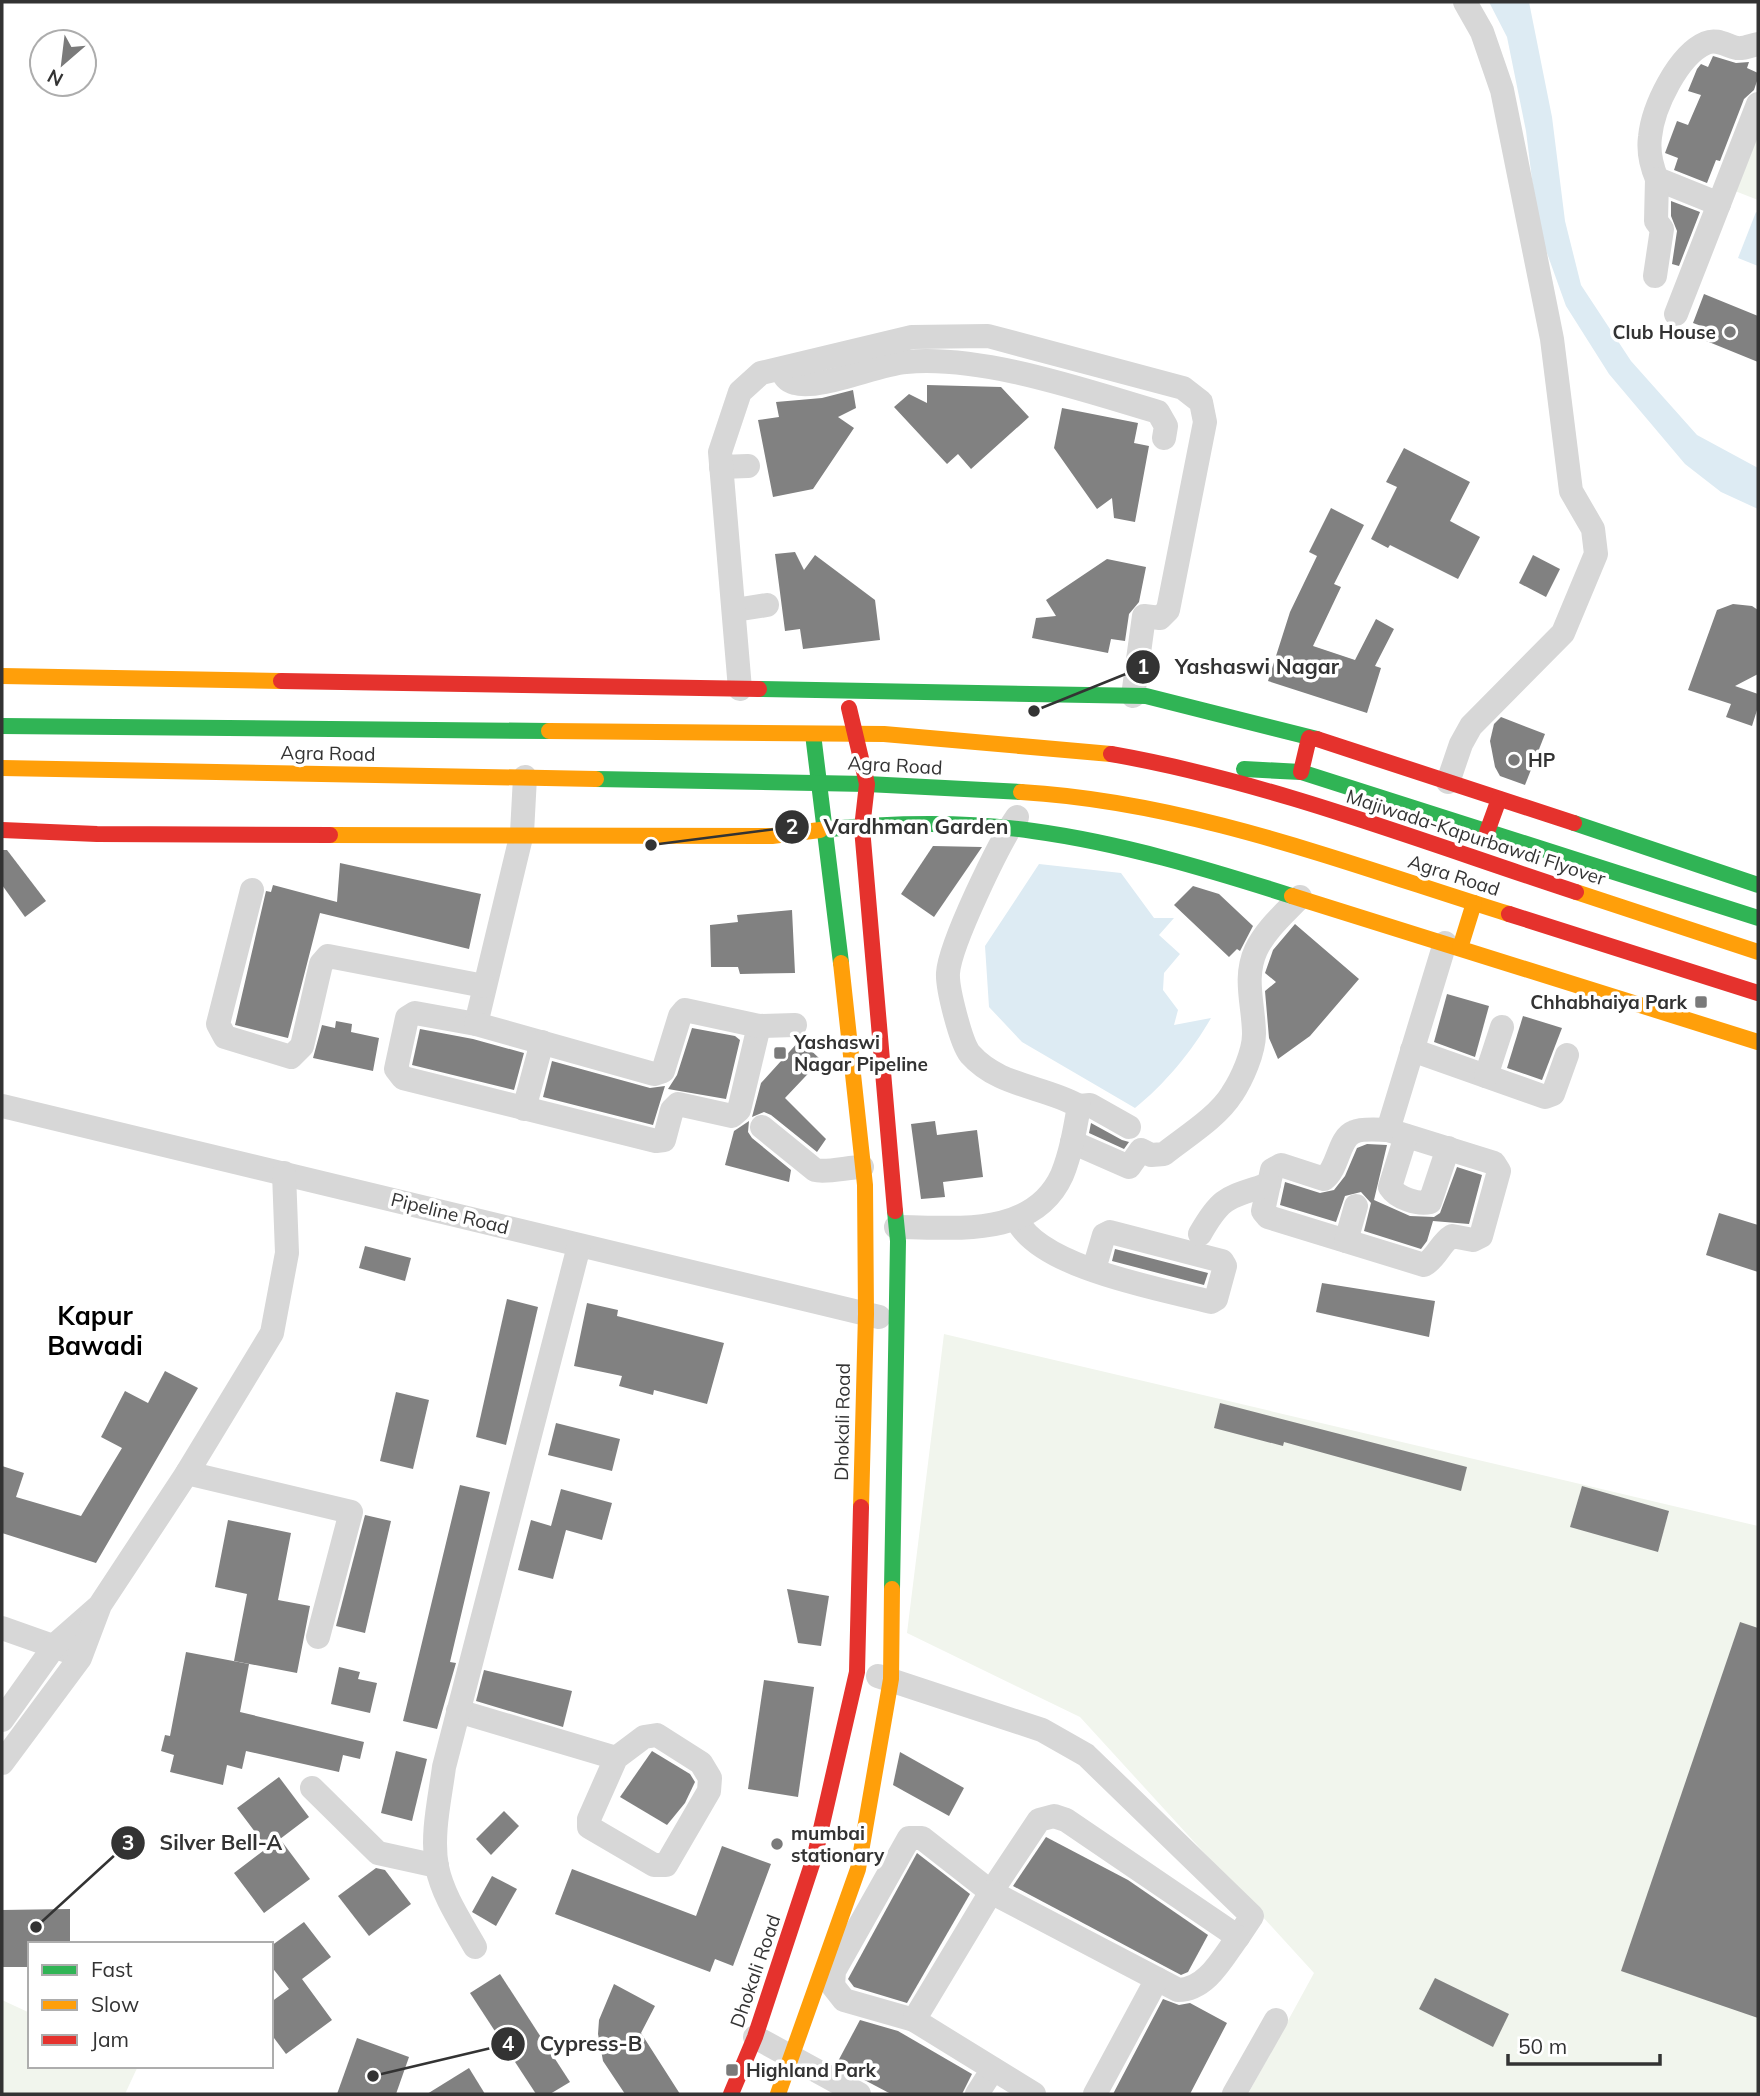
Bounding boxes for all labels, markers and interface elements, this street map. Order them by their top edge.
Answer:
north arrow [28,28,98,98]
text: N [43,64,67,92]
place label: Club House [1613,320,1716,344]
marker: Club House [1722,324,1738,340]
callout: Yashaswi Nagar [1126,646,1353,688]
text: 1 [1137,653,1149,679]
text: Yashaswi Nagar [1174,653,1340,679]
street label: Agra Road [280,740,376,766]
place label: HP [1528,748,1555,772]
street label: Agra Road [847,751,943,779]
marker: HP [1506,752,1522,768]
street label: Majiwada-Kapurbawdi Flyover [1343,784,1609,890]
callout: Vardhman Garden [774,806,1022,848]
text: 2 [786,813,798,839]
text: Vardhman Garden [823,813,1008,839]
street label: Agra Road [1405,849,1503,901]
place label: Chhabhaiya Park [1530,990,1687,1014]
marker: Chhabhaiya Park [1693,994,1709,1010]
place label: Yashaswi Nagar Pipeline [793,1030,928,1076]
marker: Yashaswi Nagar Pipeline [772,1045,788,1061]
street label: Pipeline Road [389,1187,511,1239]
district label: Kapur Bawadi [47,1299,143,1362]
street label: Dhokali Road [829,1363,855,1481]
place label: mumbai stationary [791,1821,885,1867]
callout: Silver Bell-A [111,1822,296,1864]
text: 3 [122,1829,134,1855]
text: Silver Bell-A [160,1829,283,1855]
marker: mumbai stationary [769,1836,785,1852]
street label: Dhokali Road [724,1911,786,2031]
legend [28,1942,273,2068]
text: Fast [91,1956,133,1982]
text: Slow [91,1991,139,2017]
scale bar [1508,2022,1660,2066]
callout: Cypress-B [491,2023,656,2065]
text: Jam [91,2026,129,2052]
text: 4 [502,2030,515,2056]
text: Cypress-B [540,2030,642,2056]
text: 50 m [1518,2033,1567,2059]
place label: Highland Park [746,2058,877,2082]
marker: Highland Park [724,2062,740,2078]

